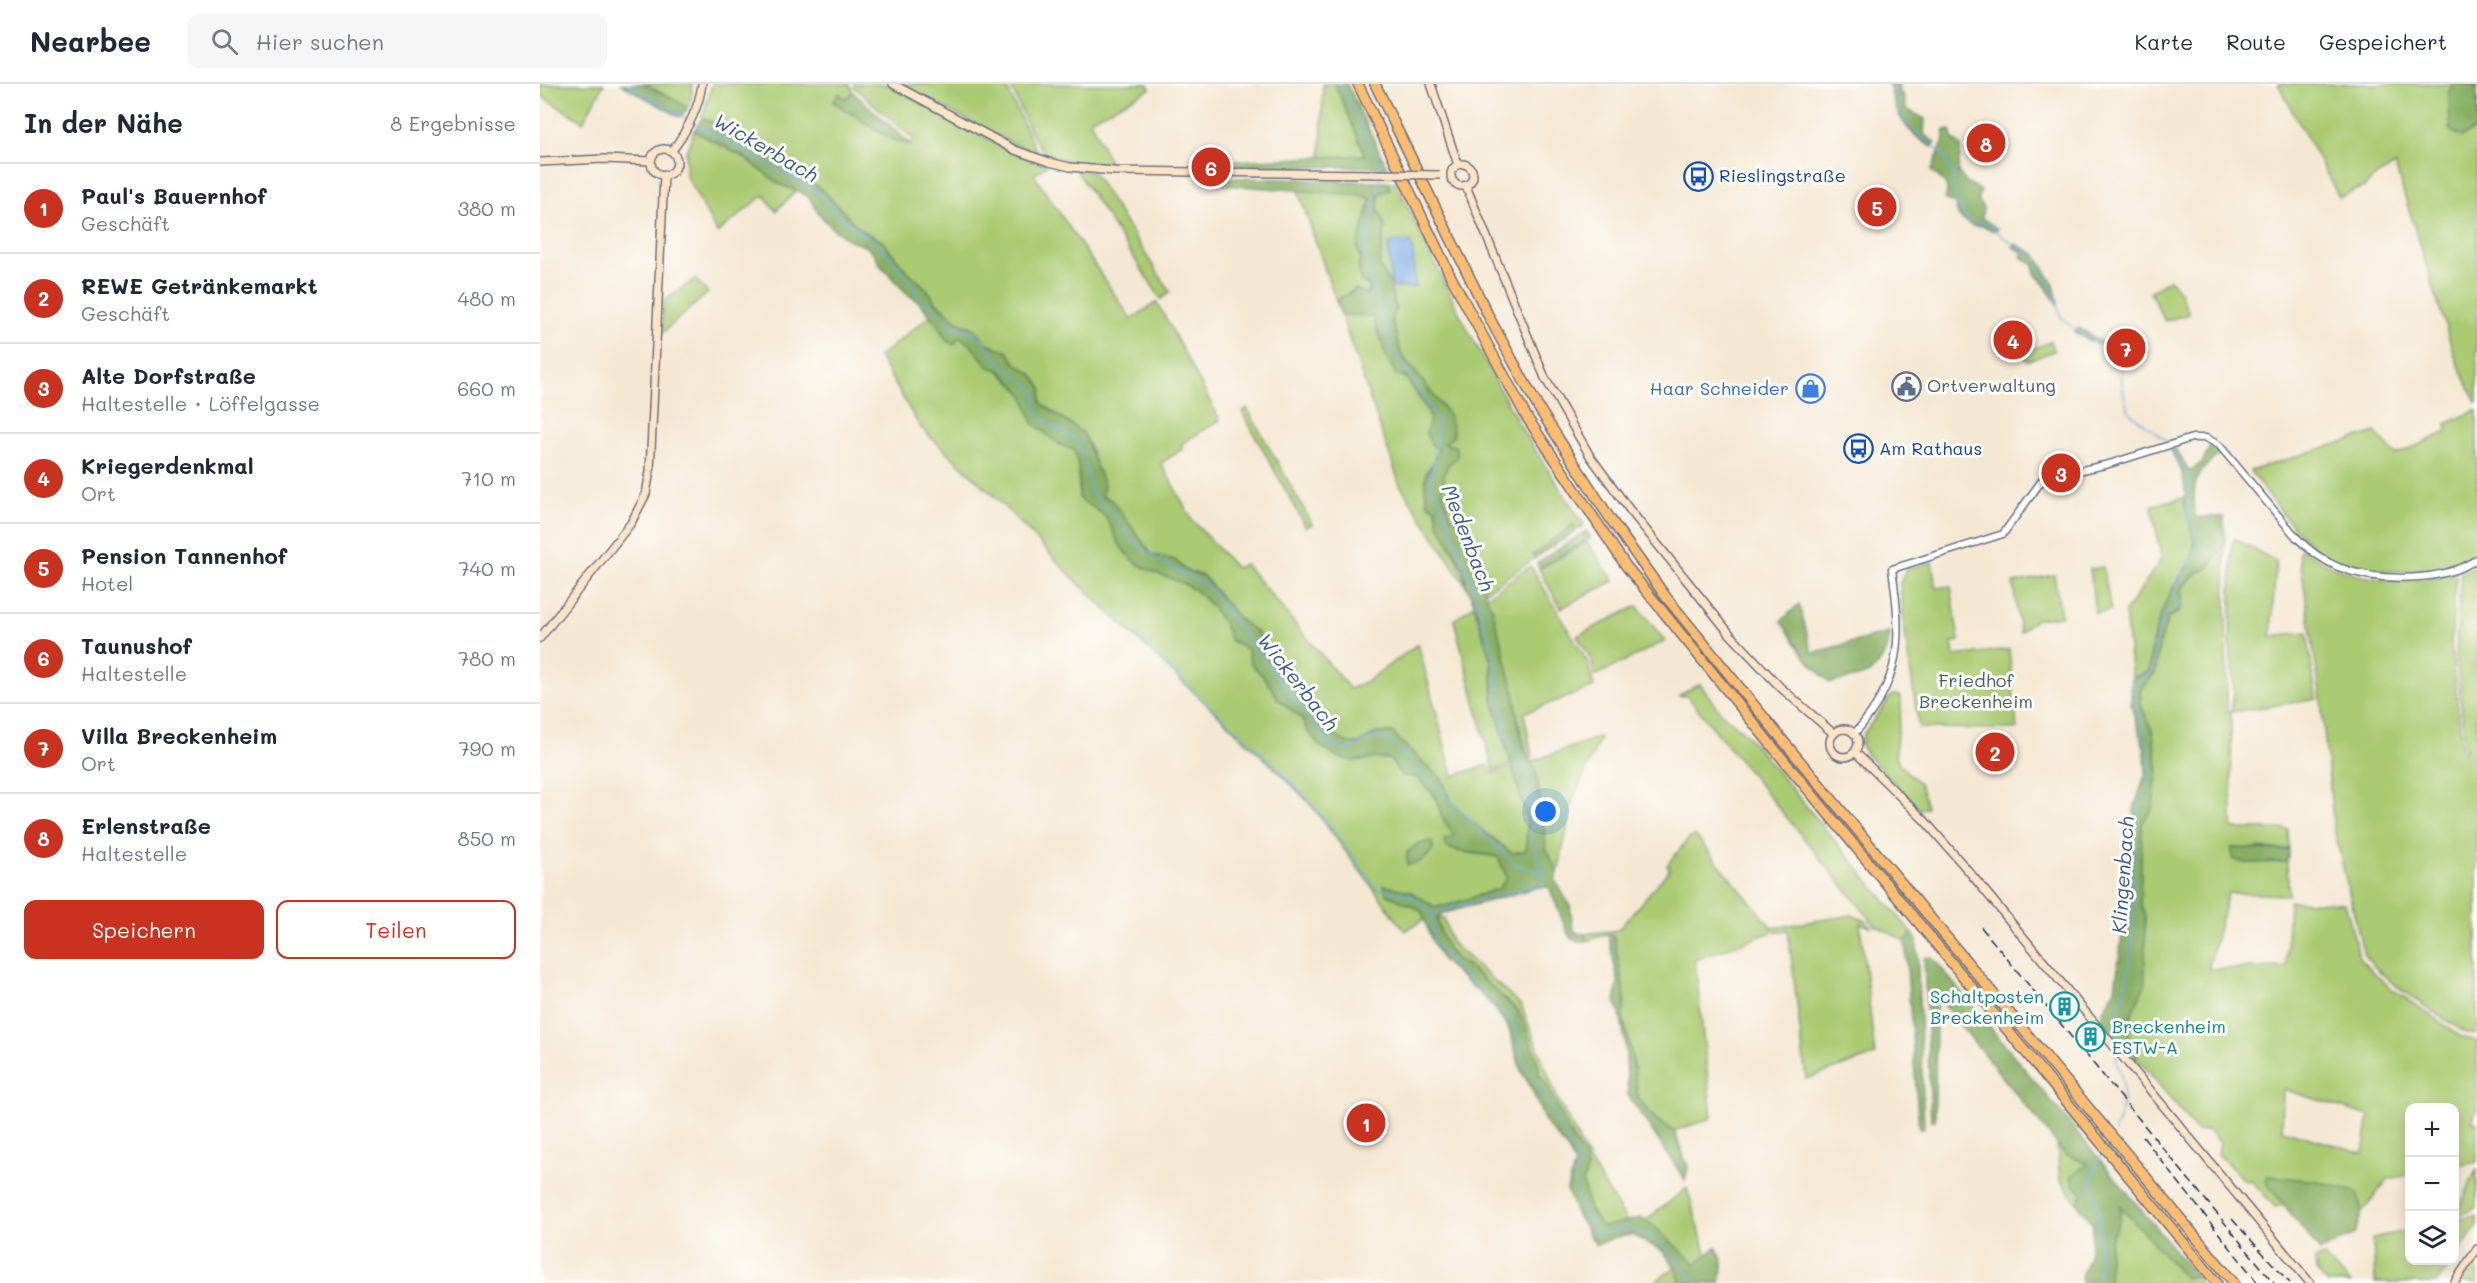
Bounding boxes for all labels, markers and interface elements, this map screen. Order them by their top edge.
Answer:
search box [187,14,607,68]
text: Nearbee [30,23,151,59]
icon: search [208,25,241,58]
text: Hier suchen [256,27,384,56]
text: Karte [2135,28,2193,55]
text: Route [2226,28,2286,55]
text: Gespeichert [2319,28,2447,55]
text: In der Nähe [24,106,183,140]
water label: Wickerbach [709,107,824,188]
text: 8 Ergebnisse [390,110,516,136]
pin: 8 [1966,120,2006,166]
pin: 6 [1192,144,1230,190]
bus stop icon: Rieslingstraße [1682,160,1714,192]
place label: Rieslingstraße [1719,163,1846,187]
text: Paul's Bauernhof [81,181,267,210]
pin: 5 [1858,184,1896,230]
text: 1 [39,195,48,221]
text: 380 m [458,195,516,221]
text: Geschäft [81,210,170,236]
text: REWE Getränkemarkt [81,271,318,300]
text: 2 [38,285,49,311]
text: 480 m [457,285,516,311]
text: Geschäft [81,300,170,326]
pin: 4 [1994,318,2032,362]
pin: 7 [2106,326,2146,370]
text: Alte Dorfstraße [81,361,256,390]
public building icon: Ortverwaltung [1890,370,1922,402]
shop icon: Haar Schneider [1794,373,1826,405]
place label: Ortverwaltung [1927,373,2056,397]
text: 3 [38,375,50,401]
text: 660 m [457,375,516,401]
place label: Haar Schneider [1650,376,1789,400]
text: Haltestelle · Löffelgasse [81,390,320,416]
bus stop icon: Am Rathaus [1842,433,1874,465]
place label: Am Rathaus [1879,436,1982,460]
pin: 3 [2042,450,2080,496]
text: Kriegerdenkmal [81,451,254,480]
text: 4 [37,465,50,491]
text: 710 m [461,465,516,491]
text: Ort [81,480,116,506]
water label: Medenbach [1437,480,1501,595]
text: Pension Tannenhof [81,541,287,570]
text: 5 [38,555,49,581]
text: 740 m [458,555,516,581]
text: Hotel [81,570,133,596]
water label: Wickerbach [1253,627,1345,735]
text: Taunushof [81,631,192,660]
text: 6 [37,645,50,671]
text: 780 m [458,645,516,671]
text: Haltestelle [81,660,187,686]
park label: Friedhof Breckenheim [1919,668,2033,713]
text: Villa Breckenheim [81,721,277,750]
pin: 2 [1976,730,2014,774]
text: 7 [38,735,49,761]
text: 790 m [458,735,516,761]
text: Ort [81,750,116,776]
your location [1531,797,1560,826]
text: Erlenstraße [81,811,211,840]
water label: Klingenbach [2105,815,2139,935]
text: 8 [37,825,50,851]
text: 850 m [458,825,516,851]
text: Haltestelle [81,840,187,866]
button: Speichern [24,900,264,959]
button: Teilen [276,900,516,959]
place label: Schaltposten Breckenheim [1930,984,2044,1029]
building icon: Schaltposten Breckenheim [2049,991,2081,1023]
place label: Breckenheim ESTW-A [2112,1014,2226,1059]
building icon: Breckenheim ESTW-A [2075,1021,2107,1053]
pin: 1 [1346,1100,1386,1146]
map controls [2405,1103,2459,1265]
button: + [2405,1103,2459,1157]
button: − [2405,1157,2459,1211]
button: layers [2405,1211,2459,1265]

